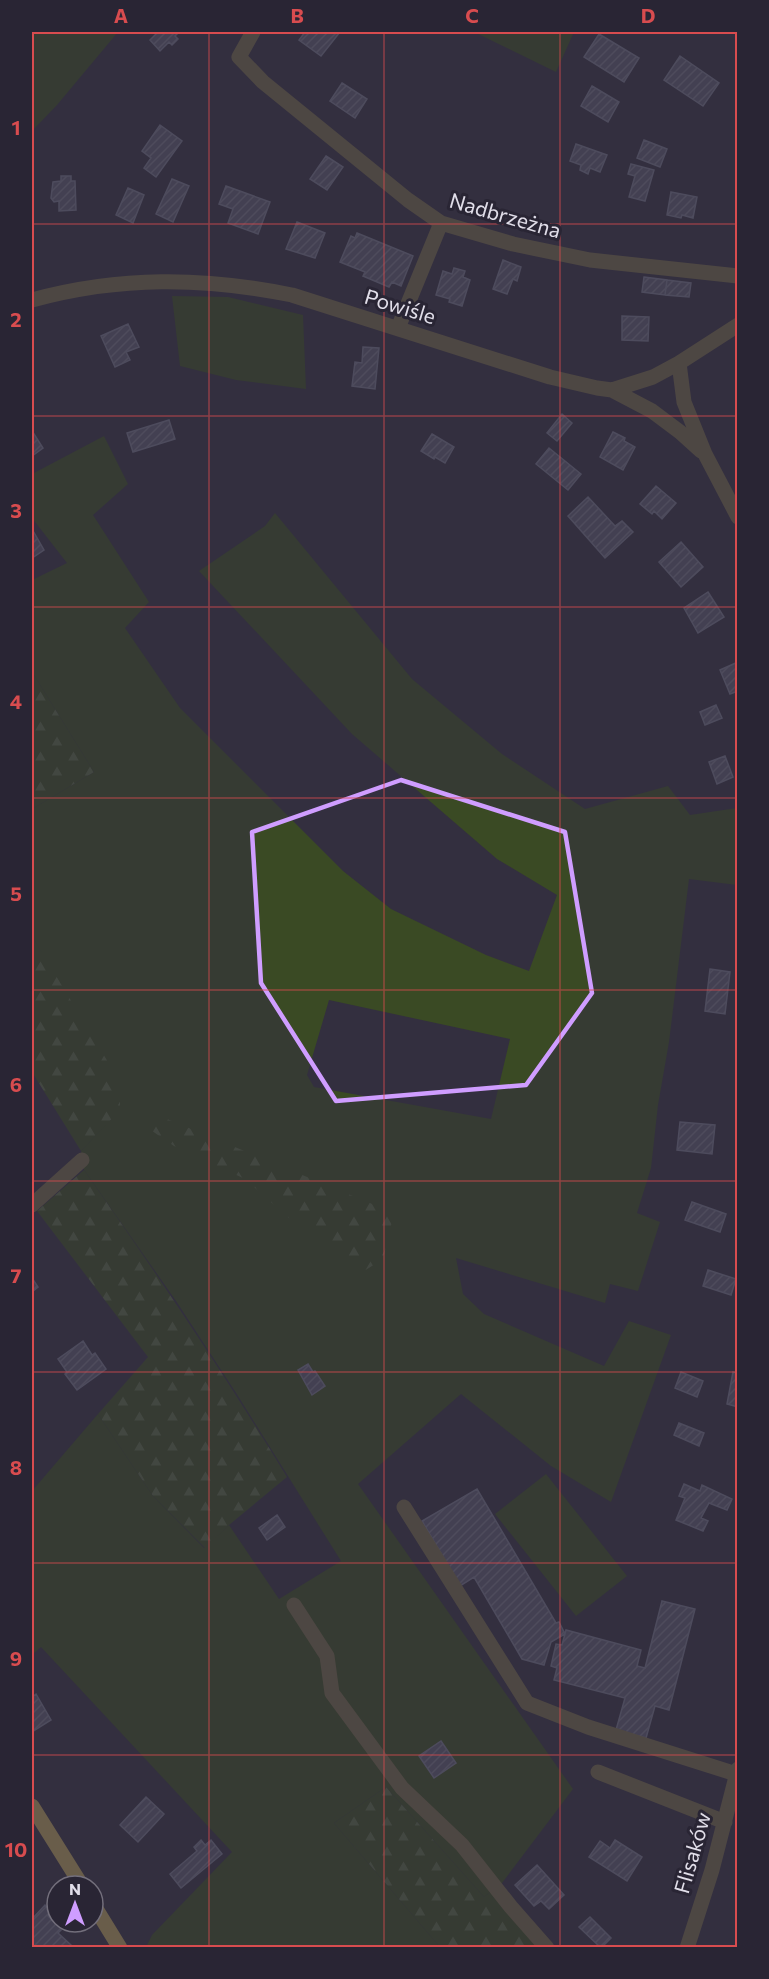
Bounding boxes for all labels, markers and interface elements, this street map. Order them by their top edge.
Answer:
text: A [114,3,128,27]
text: B [290,3,304,27]
text: C [465,3,479,27]
text: D [641,3,655,27]
text: 1 [11,115,21,139]
street label: Nadbrzeżna [447,187,564,242]
street label: Powiśle [362,283,439,328]
text: 2 [10,307,22,331]
text: 3 [10,498,22,522]
text: 4 [10,689,22,713]
text: 5 [10,881,22,905]
text: 6 [10,1072,22,1096]
text: 7 [11,1263,22,1287]
text: 8 [10,1455,22,1479]
text: 9 [10,1646,22,1670]
street label: Flisaków [668,1809,715,1896]
text: 10 [5,1837,27,1861]
north arrow [45,1874,105,1934]
text: N [69,1879,81,1898]

